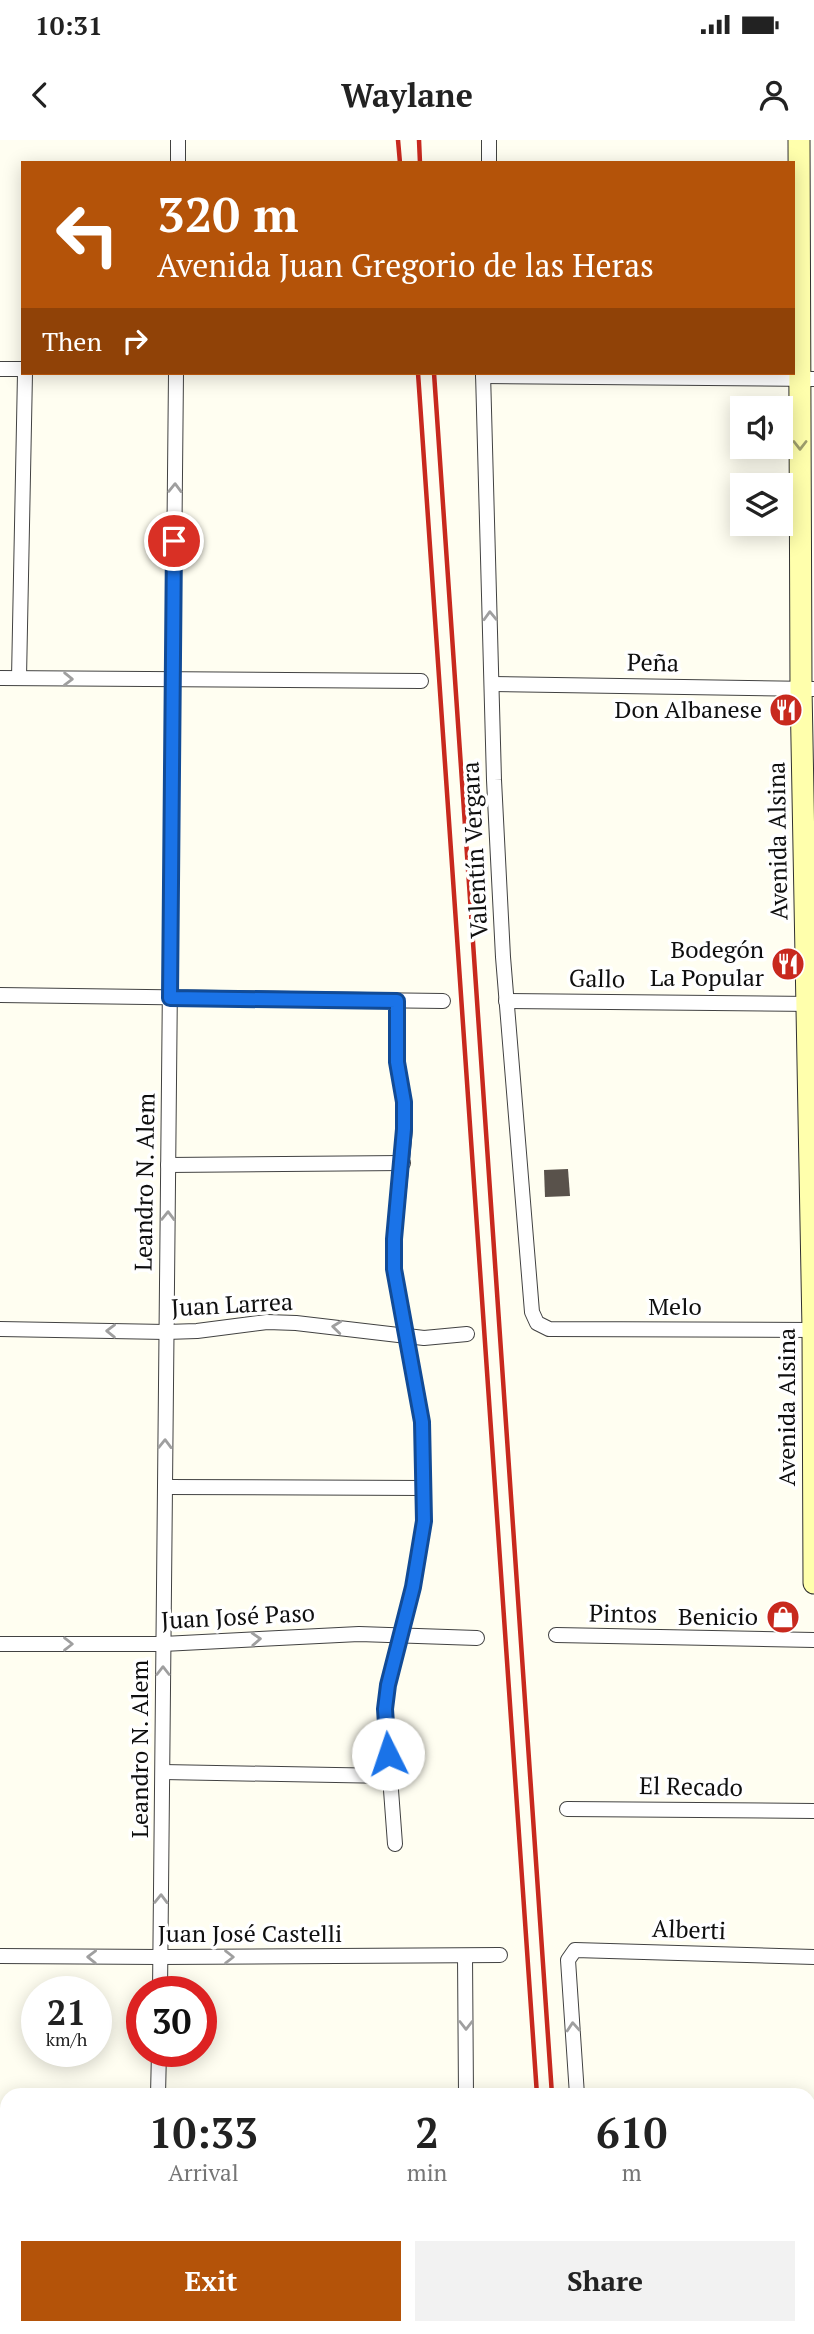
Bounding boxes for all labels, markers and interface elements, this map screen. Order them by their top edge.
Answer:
text: 10:31 [35,8,103,42]
text: Waylane [341,74,473,116]
icon: back [21,76,59,114]
icon: person [755,76,793,114]
text: 320 m [157,181,299,246]
icon: left [42,189,133,280]
text: Avenida Juan Gregorio de las Heras [157,244,654,286]
icon: right [116,322,154,360]
text: Then [42,324,102,358]
map controls [730,396,793,536]
button: sound [730,396,793,459]
one-way arrow [792,441,808,451]
button: layers [730,473,793,536]
one-way arrow [167,483,183,493]
pin [144,511,204,571]
icon: arrive [155,522,193,560]
one-way arrow [483,610,498,621]
street label: Peña [627,646,679,678]
one-way arrow [63,671,74,686]
restaurant icon: Don Albanese [767,691,805,729]
place label: Don Albanese [614,693,762,725]
street label: Valentín Vergara [453,761,495,939]
street label: Avenida Alsina [760,762,794,920]
place label: Bodegón La Popular [650,933,765,993]
restaurant icon: Bodegón La Popular [769,945,807,983]
street label: Gallo [569,962,625,994]
street label: Leandro N. Alem [126,1092,162,1271]
one-way arrow [160,1211,175,1222]
street label: Juan Larrea [170,1285,294,1323]
street label: Melo [648,1290,702,1322]
one-way arrow [332,1320,343,1335]
one-way arrow [105,1324,116,1339]
street label: Avenida Alsina [770,1328,802,1486]
one-way arrow [158,1438,173,1449]
street label: Juan José Paso [160,1596,316,1636]
street label: Pintos [589,1596,657,1630]
shop icon: Benicio [764,1598,802,1636]
place label: Benicio [678,1600,758,1632]
one-way arrow [251,1632,262,1647]
one-way arrow [63,1636,74,1652]
street label: Leandro N. Alem [123,1660,155,1838]
one-way arrow [155,1666,171,1676]
position arrow [351,1717,425,1791]
street label: El Recado [639,1769,743,1803]
one-way arrow [153,1893,169,1904]
street label: Alberti [651,1912,727,1946]
street label: Juan José Castelli [158,1917,342,1949]
one-way arrow [86,1949,97,1964]
one-way arrow [224,1949,234,1965]
speed limit sign: 30 [126,1976,217,2067]
text: 21 [47,1989,86,2035]
one-way arrow [458,2019,473,2030]
one-way arrow [565,2021,580,2032]
text: km/h [46,2027,87,2051]
text: 10:33 [149,2104,258,2160]
text: 2 [415,2104,439,2160]
text: 610 [596,2104,667,2160]
text: Arrival [168,2157,239,2188]
text: min [407,2157,447,2188]
text: m [622,2157,642,2188]
button: Exit [21,2241,401,2321]
button: Share [415,2241,795,2321]

